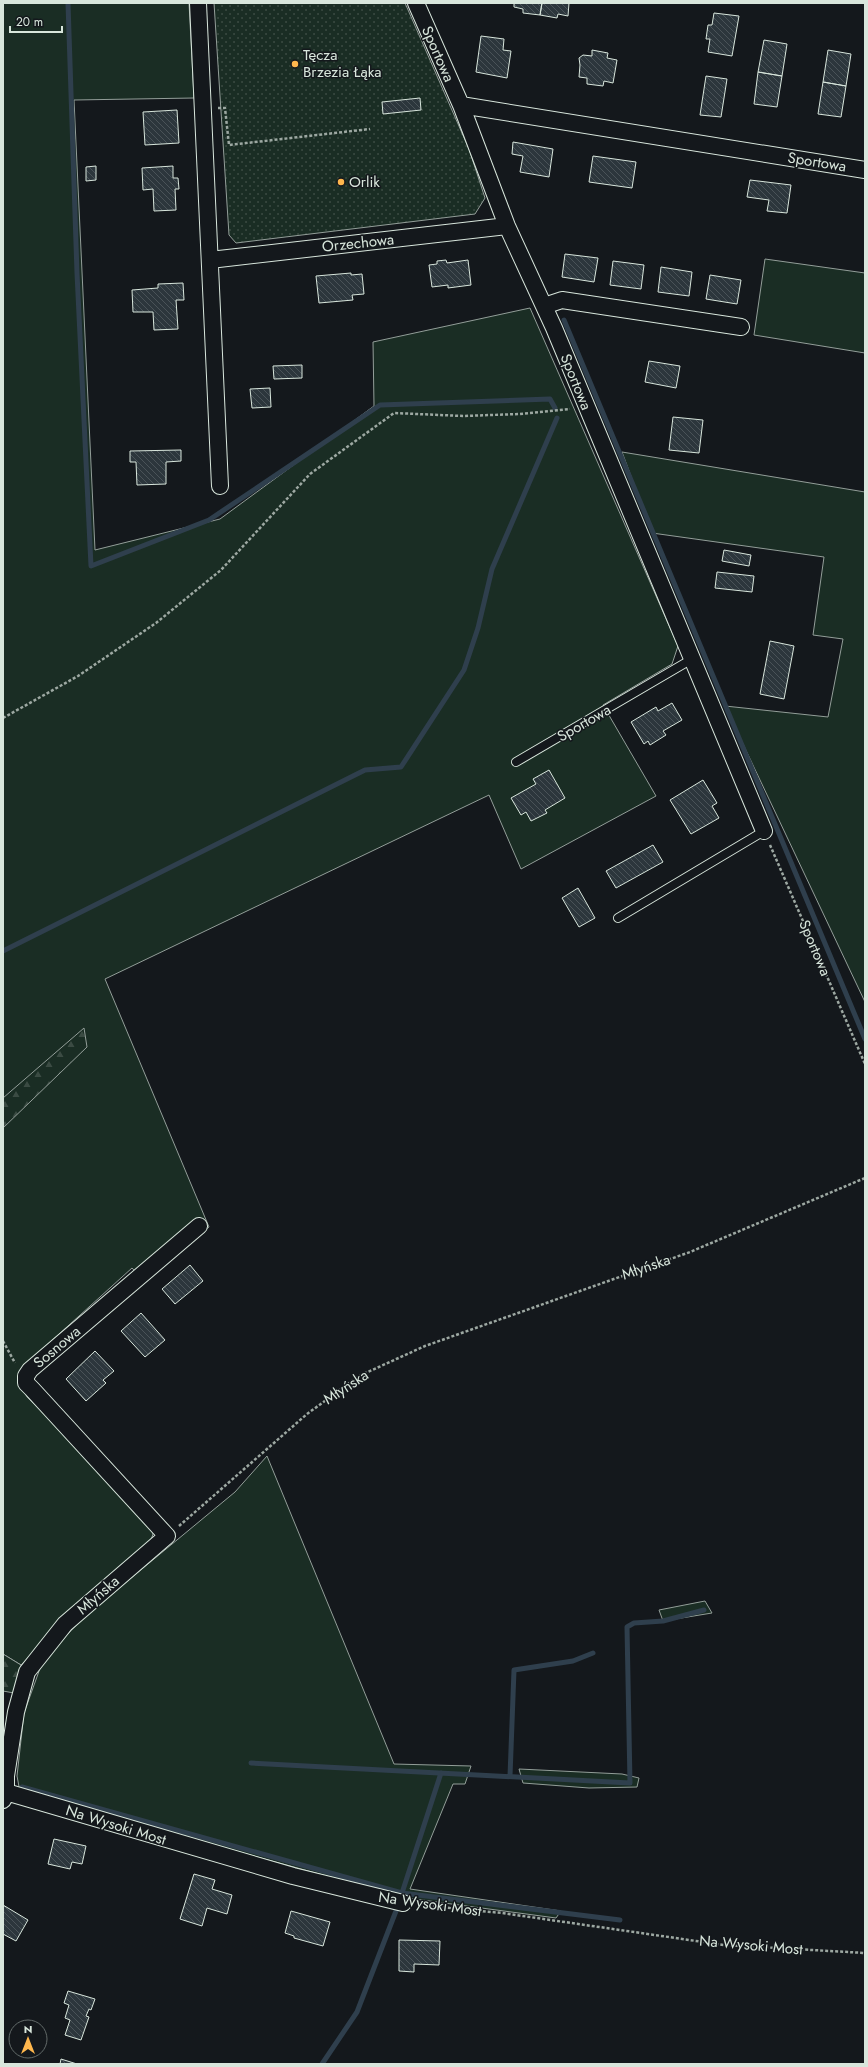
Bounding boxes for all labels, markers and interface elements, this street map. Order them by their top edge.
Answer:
scale bar [10,8,62,34]
text: 20 m [16,13,43,31]
street label: Sportowa [416,23,460,85]
place label: Tęcza Brzezia Łąka [303,44,382,83]
marker: Tęcza Brzezia Łąka [290,59,300,69]
street label: Sportowa [786,147,848,177]
place label: Orlik [349,171,380,193]
marker: Orlik [336,177,346,187]
street label: Orzechowa [321,228,395,258]
street label: Sportowa [555,350,597,414]
street label: Sportowa [553,699,615,747]
street label: Sportowa [793,917,837,979]
street label: Młyńska [619,1248,673,1286]
street label: Sosnowa [29,1321,85,1373]
street label: Młyńska [319,1364,373,1410]
street label: Młyńska [72,1570,124,1620]
street label: Na Wysoki Most [63,1799,169,1851]
street label: Na Wysoki Most [377,1886,483,1922]
street label: Na Wysoki Most [698,1930,804,1961]
north arrow [8,2019,48,2059]
text: N [24,2021,32,2037]

